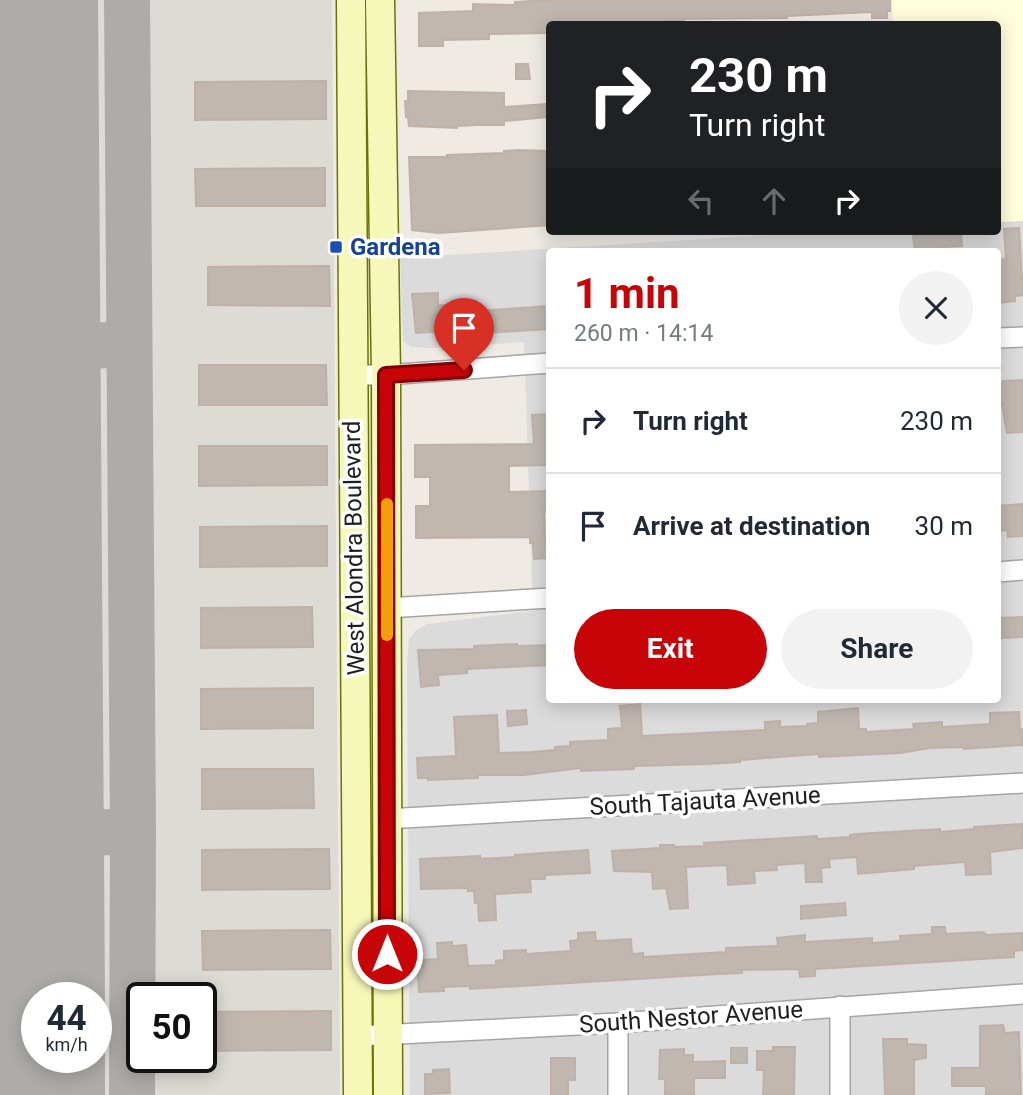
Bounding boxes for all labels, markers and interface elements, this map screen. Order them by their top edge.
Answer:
text: 230 m [689,47,828,104]
icon: right [574,49,665,140]
text: Turn right [689,106,825,144]
icon: left [682,182,720,220]
icon: ahead [755,182,793,220]
icon: right [828,182,866,220]
place label: Gardena [350,233,441,261]
marker: Gardena [328,239,344,255]
text: 1 min [574,269,680,318]
button: close [899,271,973,345]
pin [434,298,494,370]
icon: arrive [445,309,483,347]
text: 260 m · 14:14 [574,320,713,347]
icon: right [574,402,612,440]
text: Turn right [633,406,748,436]
text: 230 m [900,406,973,436]
street label: West Alondra Boulevard [338,420,370,676]
icon: arrive [574,507,612,545]
text: Arrive at destination [633,511,870,541]
text: 30 m [915,511,973,541]
button: Exit [574,609,767,689]
button: Share [781,609,973,689]
street label: South Tajauta Avenue [589,781,821,821]
position arrow [350,917,424,991]
speed limit sign: 50 [126,982,217,1073]
street label: South Nestor Avenue [578,995,804,1039]
text: 44 [46,998,87,1039]
text: km/h [45,1034,88,1055]

